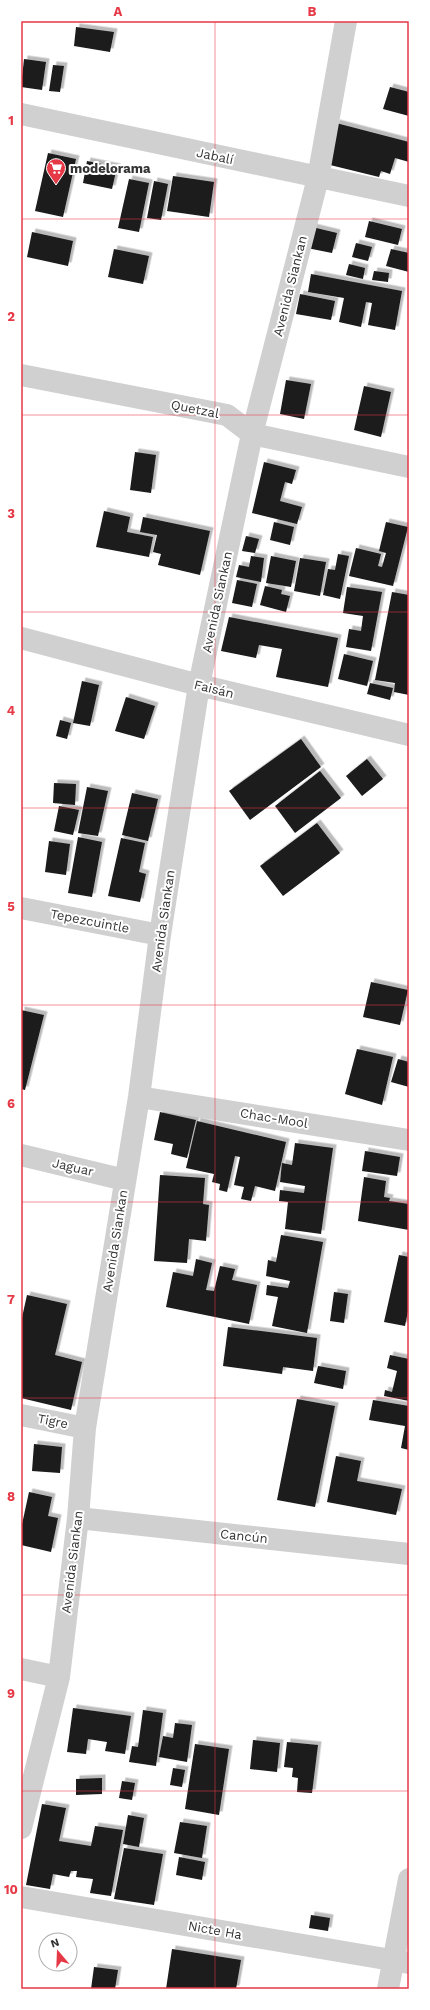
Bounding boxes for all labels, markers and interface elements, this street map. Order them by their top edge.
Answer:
text: A [114,4,123,19]
text: B [308,4,317,19]
text: 1 [8,113,14,128]
street label: Jabalí [195,145,235,167]
supermarket icon: modelorama [45,157,67,185]
place label: modelorama [70,161,151,176]
street label: Avenida Siankan [270,234,310,338]
text: 2 [7,309,15,324]
street label: Quetzal [170,397,220,421]
text: 3 [7,506,15,521]
street label: Avenida Siankan [199,550,235,654]
street label: Faisán [193,677,235,701]
text: 4 [7,703,16,718]
street label: Avenida Siankan [148,869,178,973]
text: 5 [7,899,15,914]
street label: Tepezcuintle [49,906,131,936]
text: 6 [7,1096,15,1111]
street label: Chac-Mool [239,1105,309,1131]
street label: Jaguar [51,1155,95,1179]
street label: Avenida Siankan [100,1189,130,1293]
text: 7 [7,1292,15,1307]
street label: Tigre [37,1411,69,1431]
text: 8 [7,1489,15,1504]
street label: Avenida Siankan [58,1510,86,1614]
street label: Cancún [220,1526,268,1546]
text: 9 [7,1686,15,1701]
text: 10 [4,1882,18,1897]
street label: Nicte Ha [187,1918,244,1942]
north arrow [38,1932,78,1972]
text: N [49,1936,61,1950]

